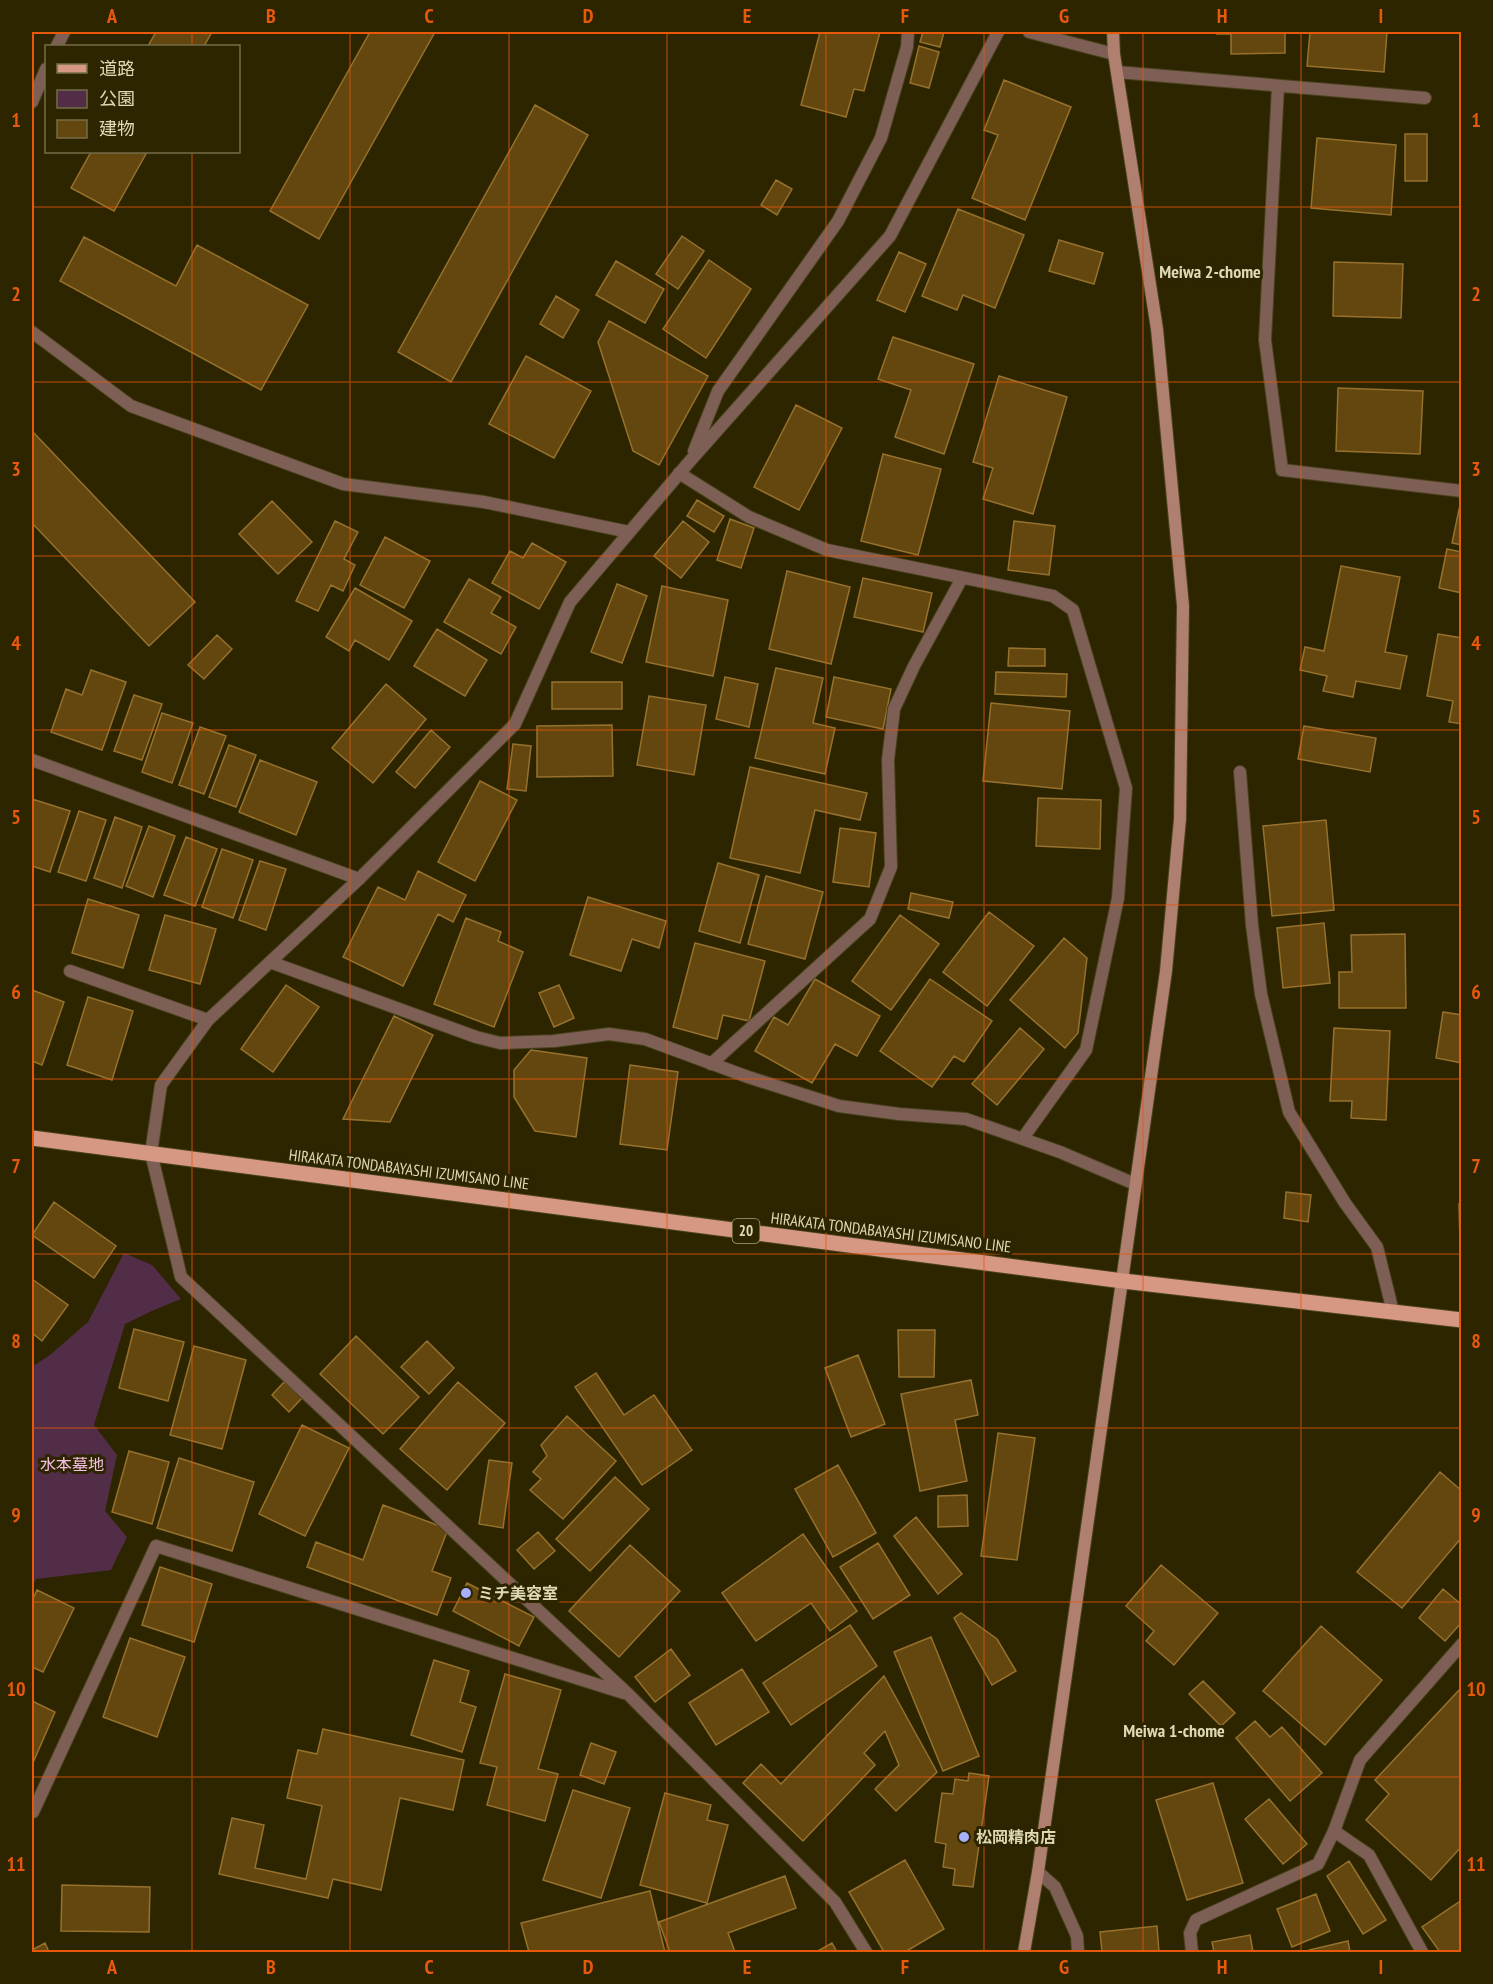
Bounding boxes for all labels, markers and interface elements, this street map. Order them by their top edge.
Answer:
text: A [106,3,118,29]
text: B [266,3,276,29]
text: C [424,3,434,29]
text: D [583,3,594,29]
text: E [743,3,751,29]
text: F [901,3,909,29]
text: G [1059,3,1069,29]
text: H [1217,3,1227,29]
text: I [1379,3,1383,29]
legend [45,45,240,153]
text: 道路 [99,57,135,80]
text: 公園 [99,87,135,110]
text: 1 [11,107,21,133]
text: 1 [1471,107,1481,133]
text: 建物 [99,117,135,140]
district label: Meiwa 2-chome [1159,260,1261,283]
text: 2 [11,281,21,307]
text: 2 [1471,281,1481,307]
text: 3 [11,456,21,482]
text: 3 [1471,456,1481,482]
text: 4 [11,630,21,656]
text: 4 [1471,630,1481,656]
text: 5 [11,804,21,830]
text: 5 [1471,804,1481,830]
text: 6 [11,979,21,1005]
text: 6 [1471,979,1481,1005]
street label: HIRAKATA TONDABAYASHI IZUMISANO LINE [288,1144,530,1194]
text: 7 [11,1153,21,1179]
text: 7 [1471,1153,1481,1179]
street label: HIRAKATA TONDABAYASHI IZUMISANO LINE [770,1207,1012,1257]
road number: 20 [732,1219,760,1243]
text: 8 [11,1328,21,1354]
text: 8 [1471,1328,1481,1354]
park label: 水本墓地 [40,1454,104,1474]
text: 9 [11,1502,21,1528]
text: 9 [1471,1502,1481,1528]
place label: ミチ美容室 [478,1583,558,1603]
marker: ミチ美容室 [459,1586,473,1600]
text: 10 [6,1676,26,1702]
text: 10 [1466,1676,1486,1702]
district label: Meiwa 1-chome [1123,1719,1225,1742]
place label: 松岡精肉店 [976,1827,1056,1847]
marker: 松岡精肉店 [957,1830,971,1844]
text: 11 [6,1851,26,1877]
text: 11 [1466,1851,1486,1877]
text: A [106,1954,118,1980]
text: B [266,1954,276,1980]
text: C [424,1954,434,1980]
text: D [583,1954,594,1980]
text: E [743,1954,751,1980]
text: F [901,1954,909,1980]
text: G [1059,1954,1069,1980]
text: H [1217,1954,1227,1980]
text: I [1379,1954,1383,1980]

